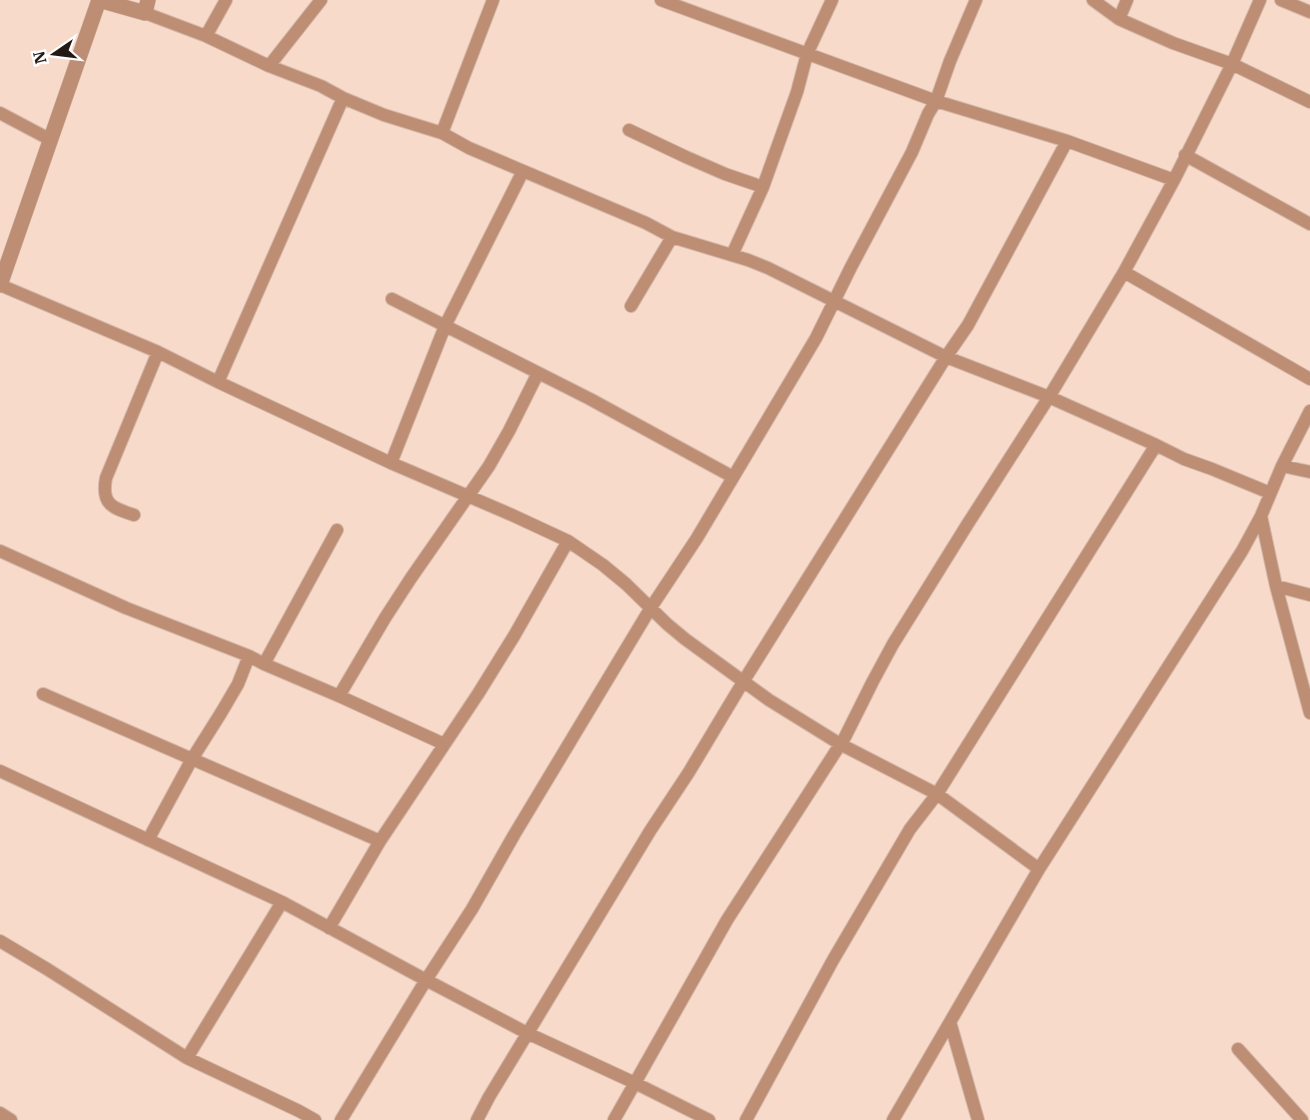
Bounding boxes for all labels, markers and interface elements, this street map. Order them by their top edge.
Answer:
north arrow [24,24,84,84]
text: N [28,49,51,66]

